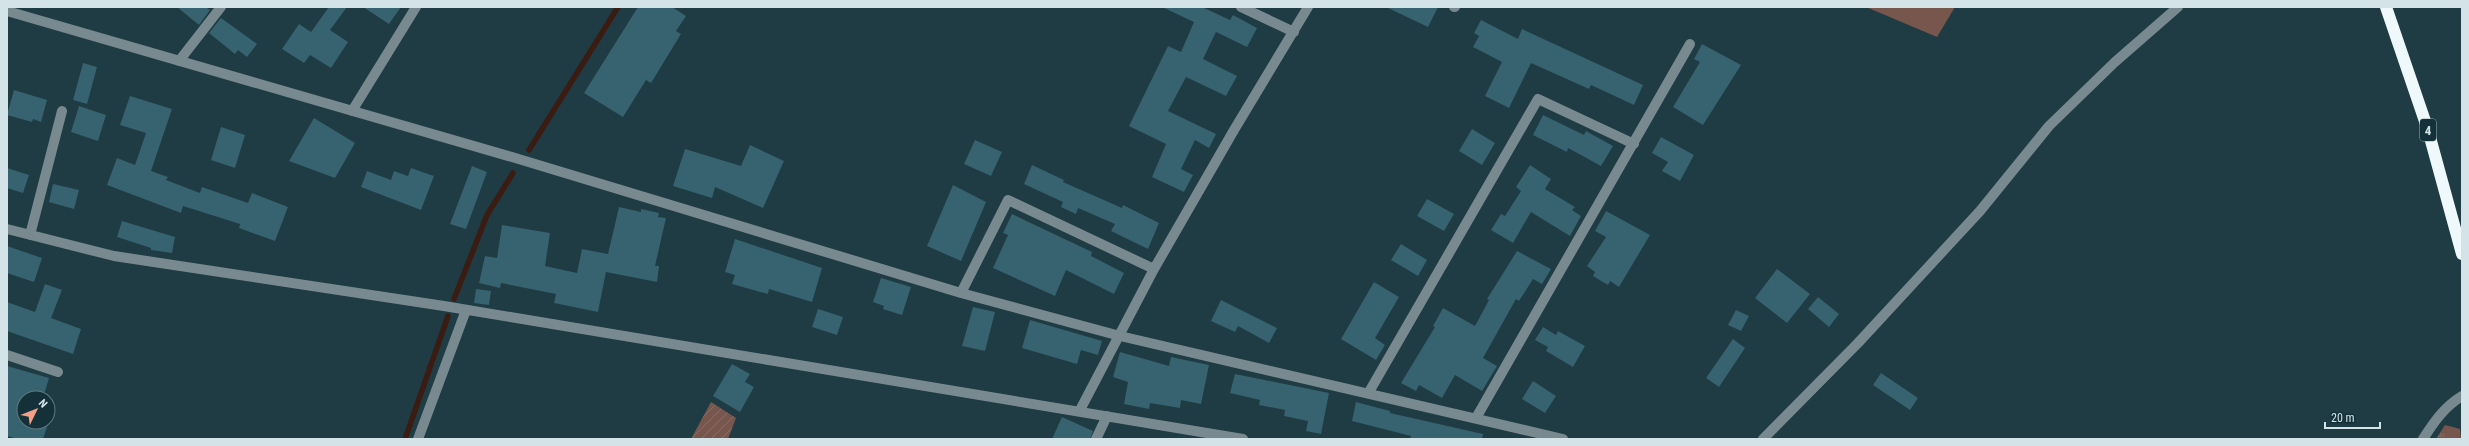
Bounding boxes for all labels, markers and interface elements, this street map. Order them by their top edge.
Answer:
road number: 4 [2420,119,2436,141]
north arrow [16,390,56,430]
text: N [36,397,50,411]
scale bar [2325,404,2380,430]
text: 20 m [2331,411,2355,425]

